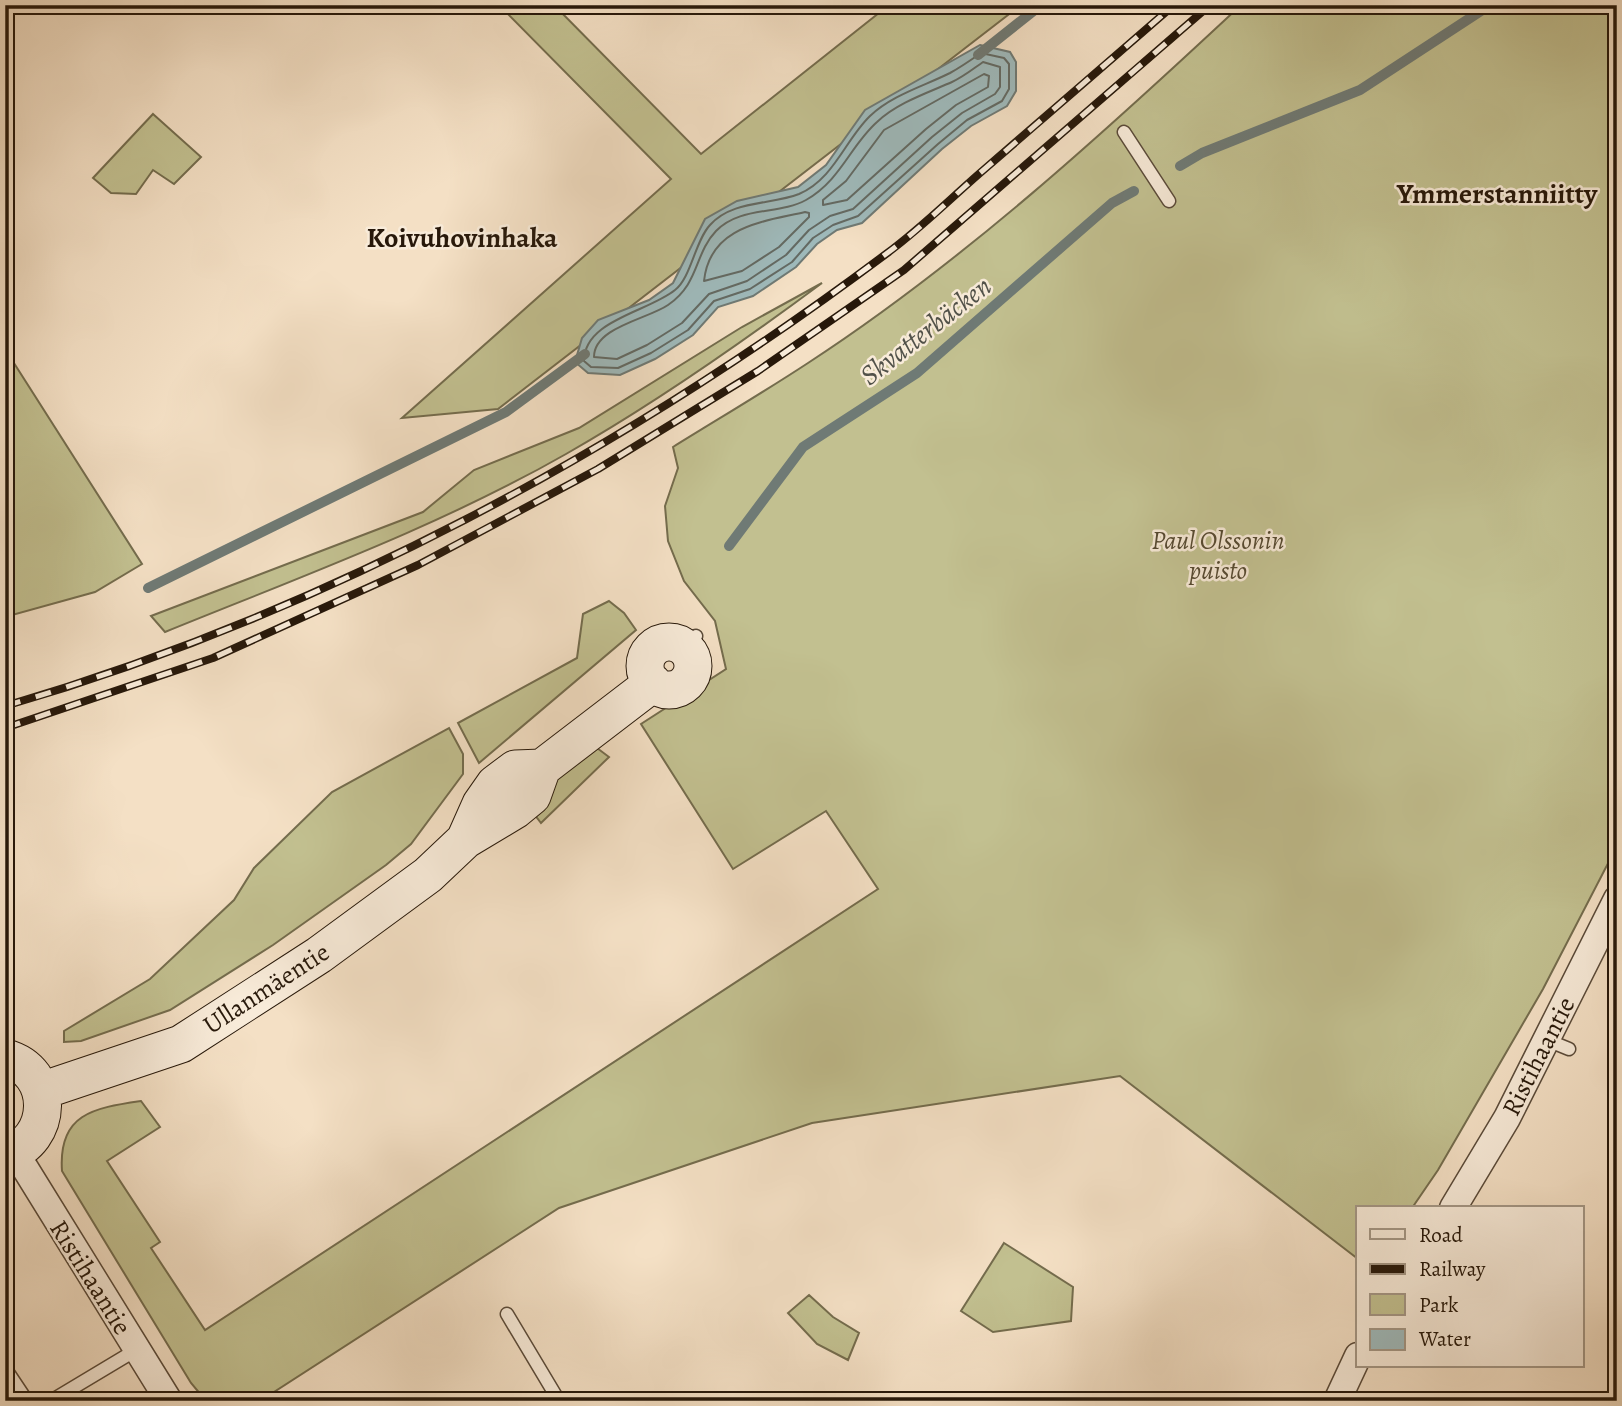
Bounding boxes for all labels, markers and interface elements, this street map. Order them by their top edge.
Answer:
district label: Ymmerstanniitty [1396,175,1598,213]
district label: Koivuhovinhaka [367,219,558,257]
water label: Skvatterbäcken [852,267,999,394]
park label: Paul Olssonin puisto [1152,523,1284,588]
street label: Ullanmäentie [196,935,336,1042]
street label: Ristihaantie [1494,991,1583,1122]
legend [1356,1206,1584,1368]
street label: Ristihaantie [41,1213,140,1341]
text: Road [1419,1221,1463,1249]
text: Railway [1419,1255,1486,1283]
text: Park [1419,1291,1459,1319]
text: Water [1418,1325,1471,1353]

